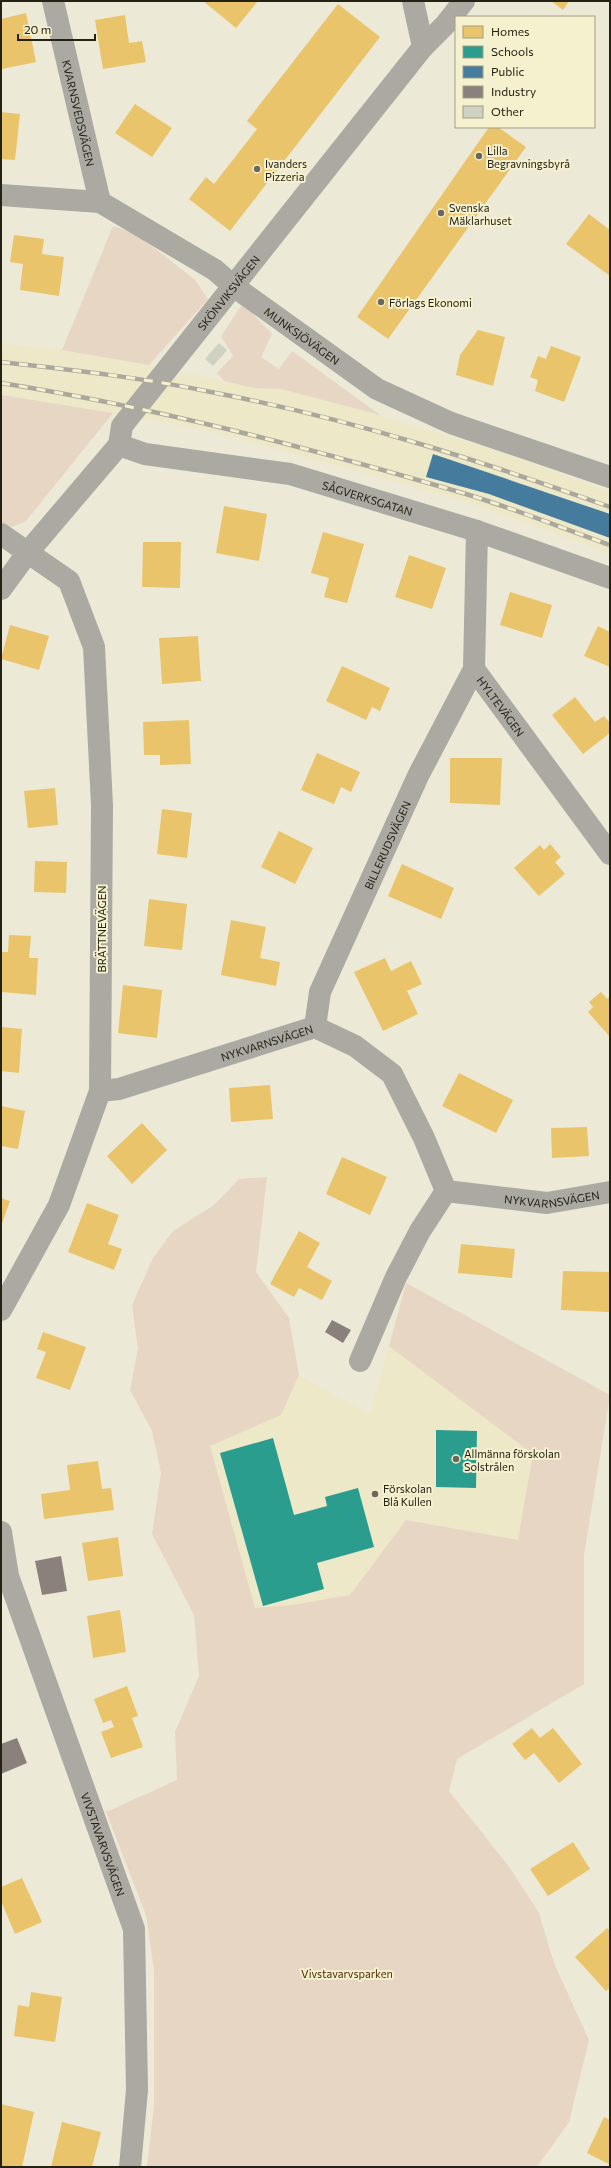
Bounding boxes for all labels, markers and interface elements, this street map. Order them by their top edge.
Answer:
scale bar [18,16,95,42]
legend [455,16,595,128]
text: 20 m [24,22,51,36]
text: Homes [491,24,529,38]
text: Schools [491,44,534,58]
street label: KVARNSVEDSVÄGEN [60,58,98,168]
text: Public [491,64,524,78]
text: Industry [491,84,536,98]
text: Other [491,104,524,118]
place label: Lilla Begravningsbyrå [487,144,570,170]
marker: Lilla Begravningsbyrå [474,151,484,161]
place label: Ivanders Pizzeria [265,157,307,183]
marker: Ivanders Pizzeria [252,164,262,174]
place label: Svenska Mäklarhuset [449,201,512,227]
marker: Svenska Mäklarhuset [436,208,446,218]
street label: SKÖNVIKSVÄGEN [194,252,262,333]
place label: Förlags Ekonomi [389,296,472,309]
marker: Förlags Ekonomi [376,297,386,307]
street label: MUNKSJÖVÄGEN [262,304,342,367]
street label: SÅGVERKSGATAN [321,478,414,518]
street label: HYLTEVÄGEN [475,674,528,739]
street label: BILLERUDSVÄGEN [361,798,413,891]
street label: BRÄTTNEVÄGEN [94,886,108,972]
street label: NYKVARNSVÄGEN [219,1022,314,1063]
street label: NYKVARNSVÄGEN [503,1187,600,1210]
place label: Allmänna förskolan Solstrålen [464,1447,560,1473]
marker: Allmänna förskolan Solstrålen [451,1454,461,1464]
place label: Förskolan Blå Kullen [383,1482,432,1508]
marker: Förskolan Blå Kullen [370,1489,380,1499]
street label: VIVSTAVARVSVÄGEN [79,1790,128,1898]
park label: Vivstavarvsparken [301,1967,393,1980]

